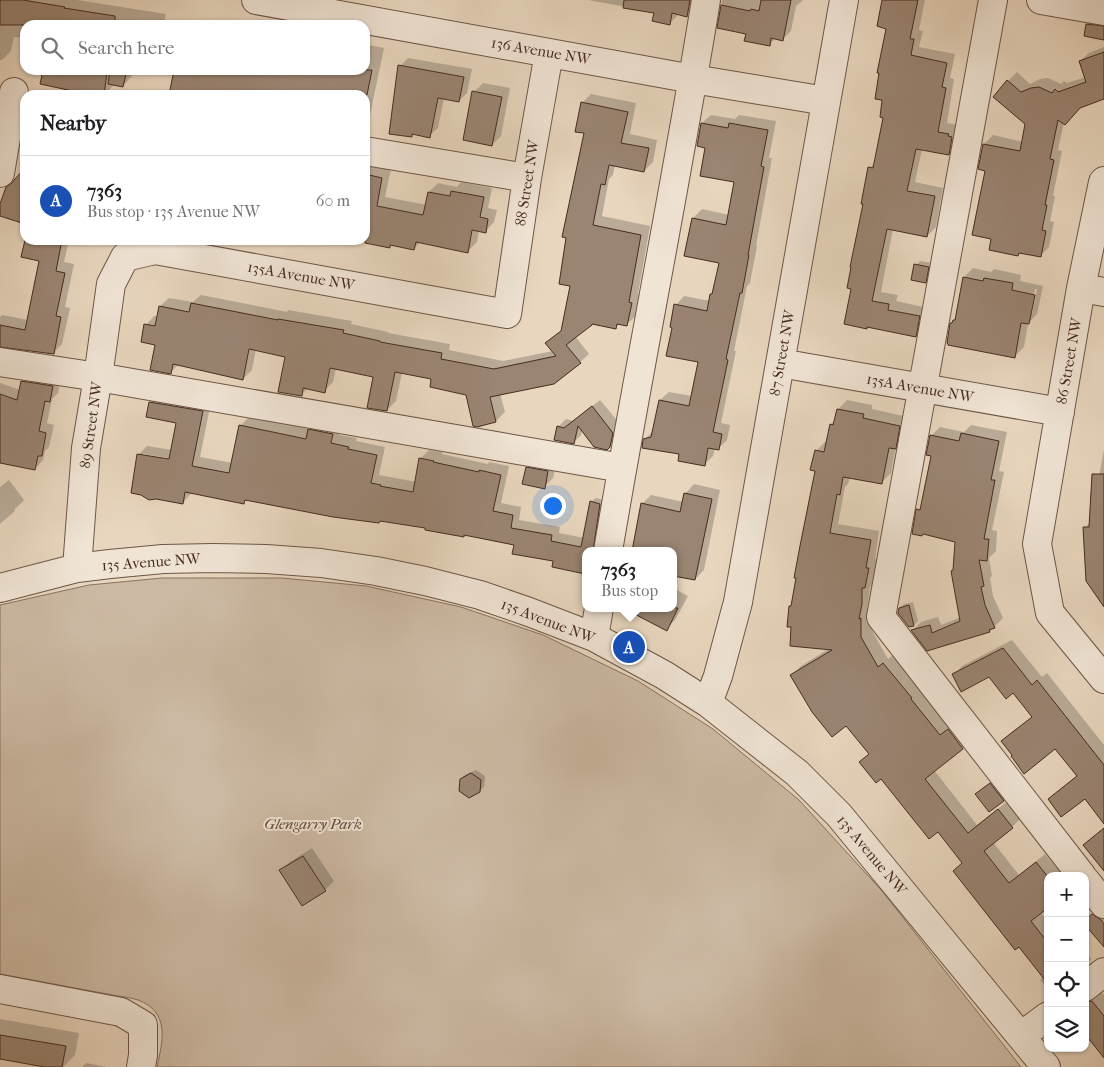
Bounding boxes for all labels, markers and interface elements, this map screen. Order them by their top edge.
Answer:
search box [20,20,370,75]
street label: 136 Avenue NW [490,33,593,69]
icon: search [38,34,66,62]
text: Search here [78,37,174,59]
text: Nearby [40,111,106,135]
street label: 88 Street NW [511,137,543,227]
text: 7363 [87,180,122,202]
text: A [51,191,61,210]
text: 60 m [316,191,350,210]
text: Bus stop · 135 Avenue NW [87,202,260,221]
street label: 135A Avenue NW [246,258,357,295]
street label: 87 Street NW [766,307,799,397]
street label: 86 Street NW [1053,315,1086,406]
street label: 135A Avenue NW [865,370,976,407]
street label: 89 Street NW [76,379,106,470]
your location [540,493,566,519]
popup [582,547,677,612]
street label: 135 Avenue NW [101,549,202,574]
text: 7363 [601,559,636,581]
text: Bus stop [601,581,658,600]
street label: 135 Avenue NW [499,595,599,648]
pin: A [613,628,645,666]
street label: 135 Avenue NW [833,811,912,900]
park label: Glengarry Park [264,815,362,833]
map controls [1044,872,1089,1052]
button: + [1044,872,1089,917]
button: − [1044,917,1089,962]
button: locate [1044,962,1089,1007]
button: layers [1044,1007,1089,1052]

